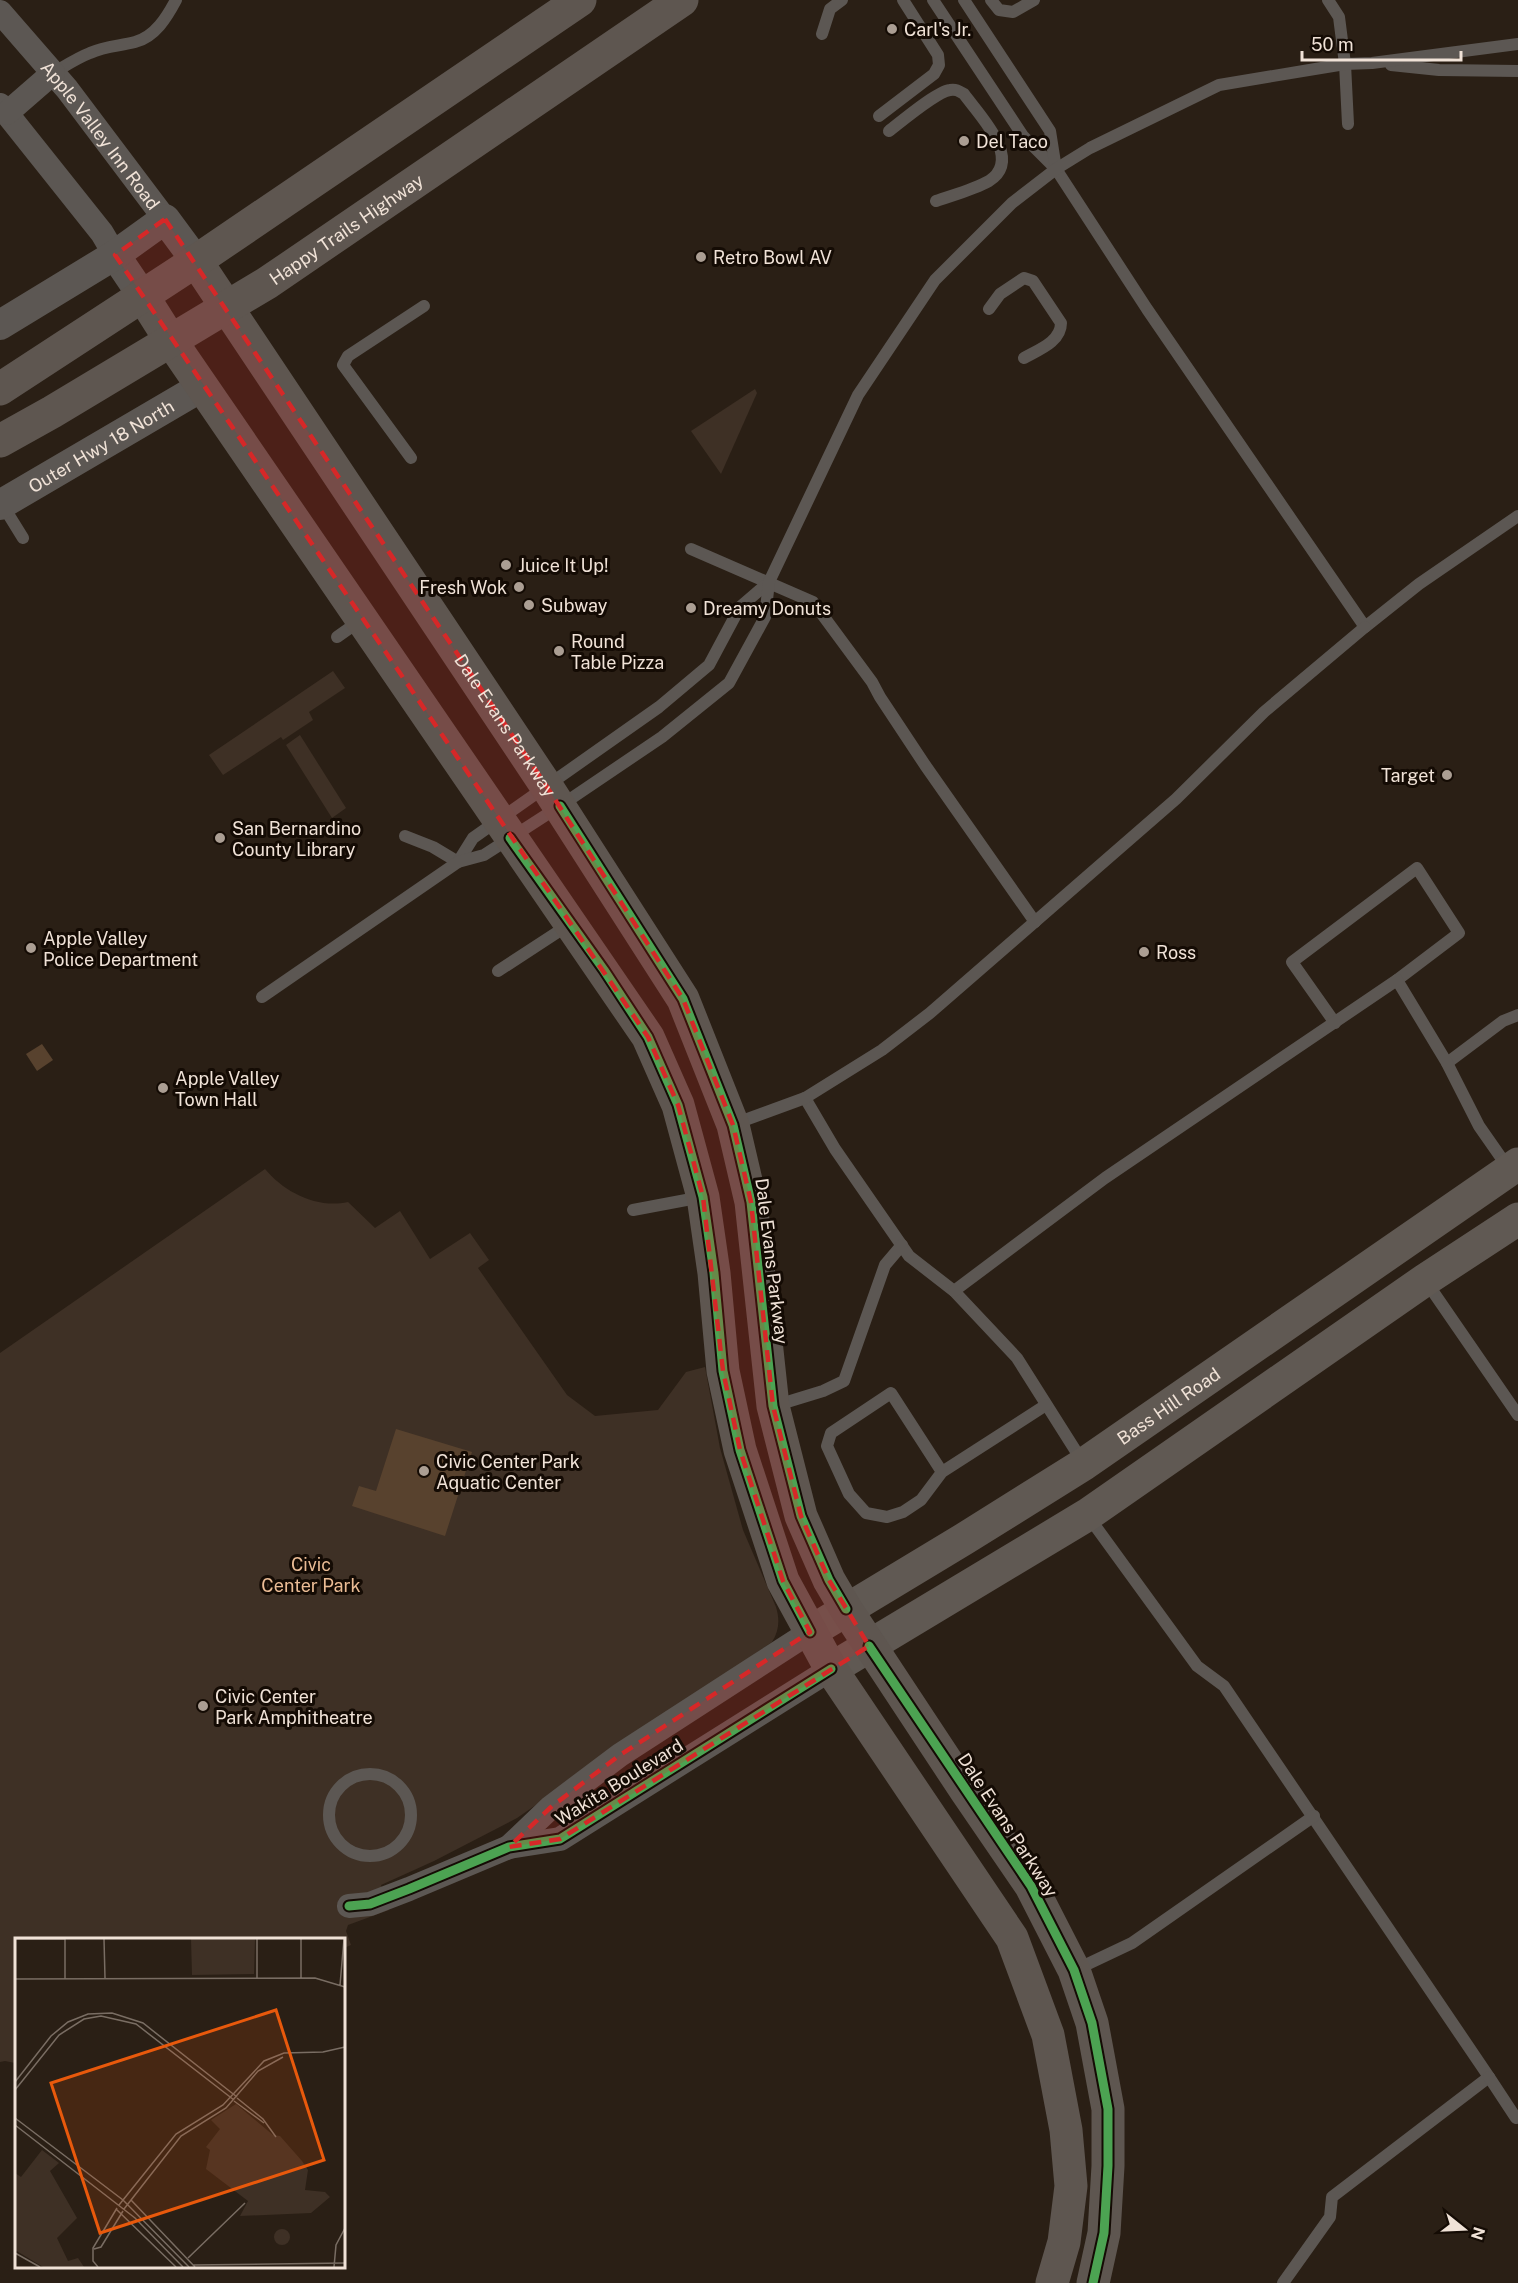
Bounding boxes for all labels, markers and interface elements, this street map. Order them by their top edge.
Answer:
place label: Carl's Jr. [904,19,971,40]
marker: Carl's Jr. [885,22,899,36]
scale bar [1302,24,1461,62]
text: 50 m [1311,34,1354,55]
street label: Apple Valley Inn Road [37,56,164,213]
place label: Del Taco [976,131,1048,152]
marker: Del Taco [957,134,971,148]
street label: Happy Trails Highway [265,169,427,289]
place label: Retro Bowl AV [713,247,832,268]
marker: Retro Bowl AV [694,250,708,264]
street label: Outer Hwy 18 North [24,395,178,497]
place label: Juice It Up! [518,555,608,576]
marker: Juice It Up! [499,558,513,572]
place label: Fresh Wok [419,577,507,598]
marker: Fresh Wok [512,580,526,594]
place label: Subway [541,595,608,616]
marker: Subway [522,598,536,612]
place label: Dreamy Donuts [703,598,831,619]
marker: Dreamy Donuts [684,601,698,615]
place label: Round Table Pizza [571,631,664,673]
marker: Round Table Pizza [552,644,566,658]
street label: Dale Evans Parkway [451,650,561,801]
place label: Target [1381,765,1435,786]
marker: Target [1440,768,1454,782]
place label: San Bernardino County Library [232,818,361,860]
marker: San Bernardino County Library [213,831,227,845]
place label: Apple Valley Police Department [43,928,198,970]
marker: Apple Valley Police Department [24,941,38,955]
place label: Ross [1156,942,1196,963]
marker: Ross [1137,945,1151,959]
place label: Apple Valley Town Hall [175,1068,280,1110]
marker: Apple Valley Town Hall [156,1081,170,1095]
street label: Dale Evans Parkway [751,1177,793,1346]
street label: Bass Hill Road [1113,1363,1224,1449]
place label: Civic Center Park Aquatic Center [436,1451,580,1493]
marker: Civic Center Park Aquatic Center [417,1464,431,1478]
park label: Civic Center Park [261,1554,361,1596]
place label: Civic Center Park Amphitheatre [215,1686,373,1728]
marker: Civic Center Park Amphitheatre [196,1699,210,1713]
street label: Wakita Boulevard [551,1734,687,1830]
street label: Dale Evans Parkway [954,1749,1062,1901]
inset map [15,1938,345,2268]
north arrow [1434,2199,1494,2259]
text: N [1467,2225,1489,2242]

